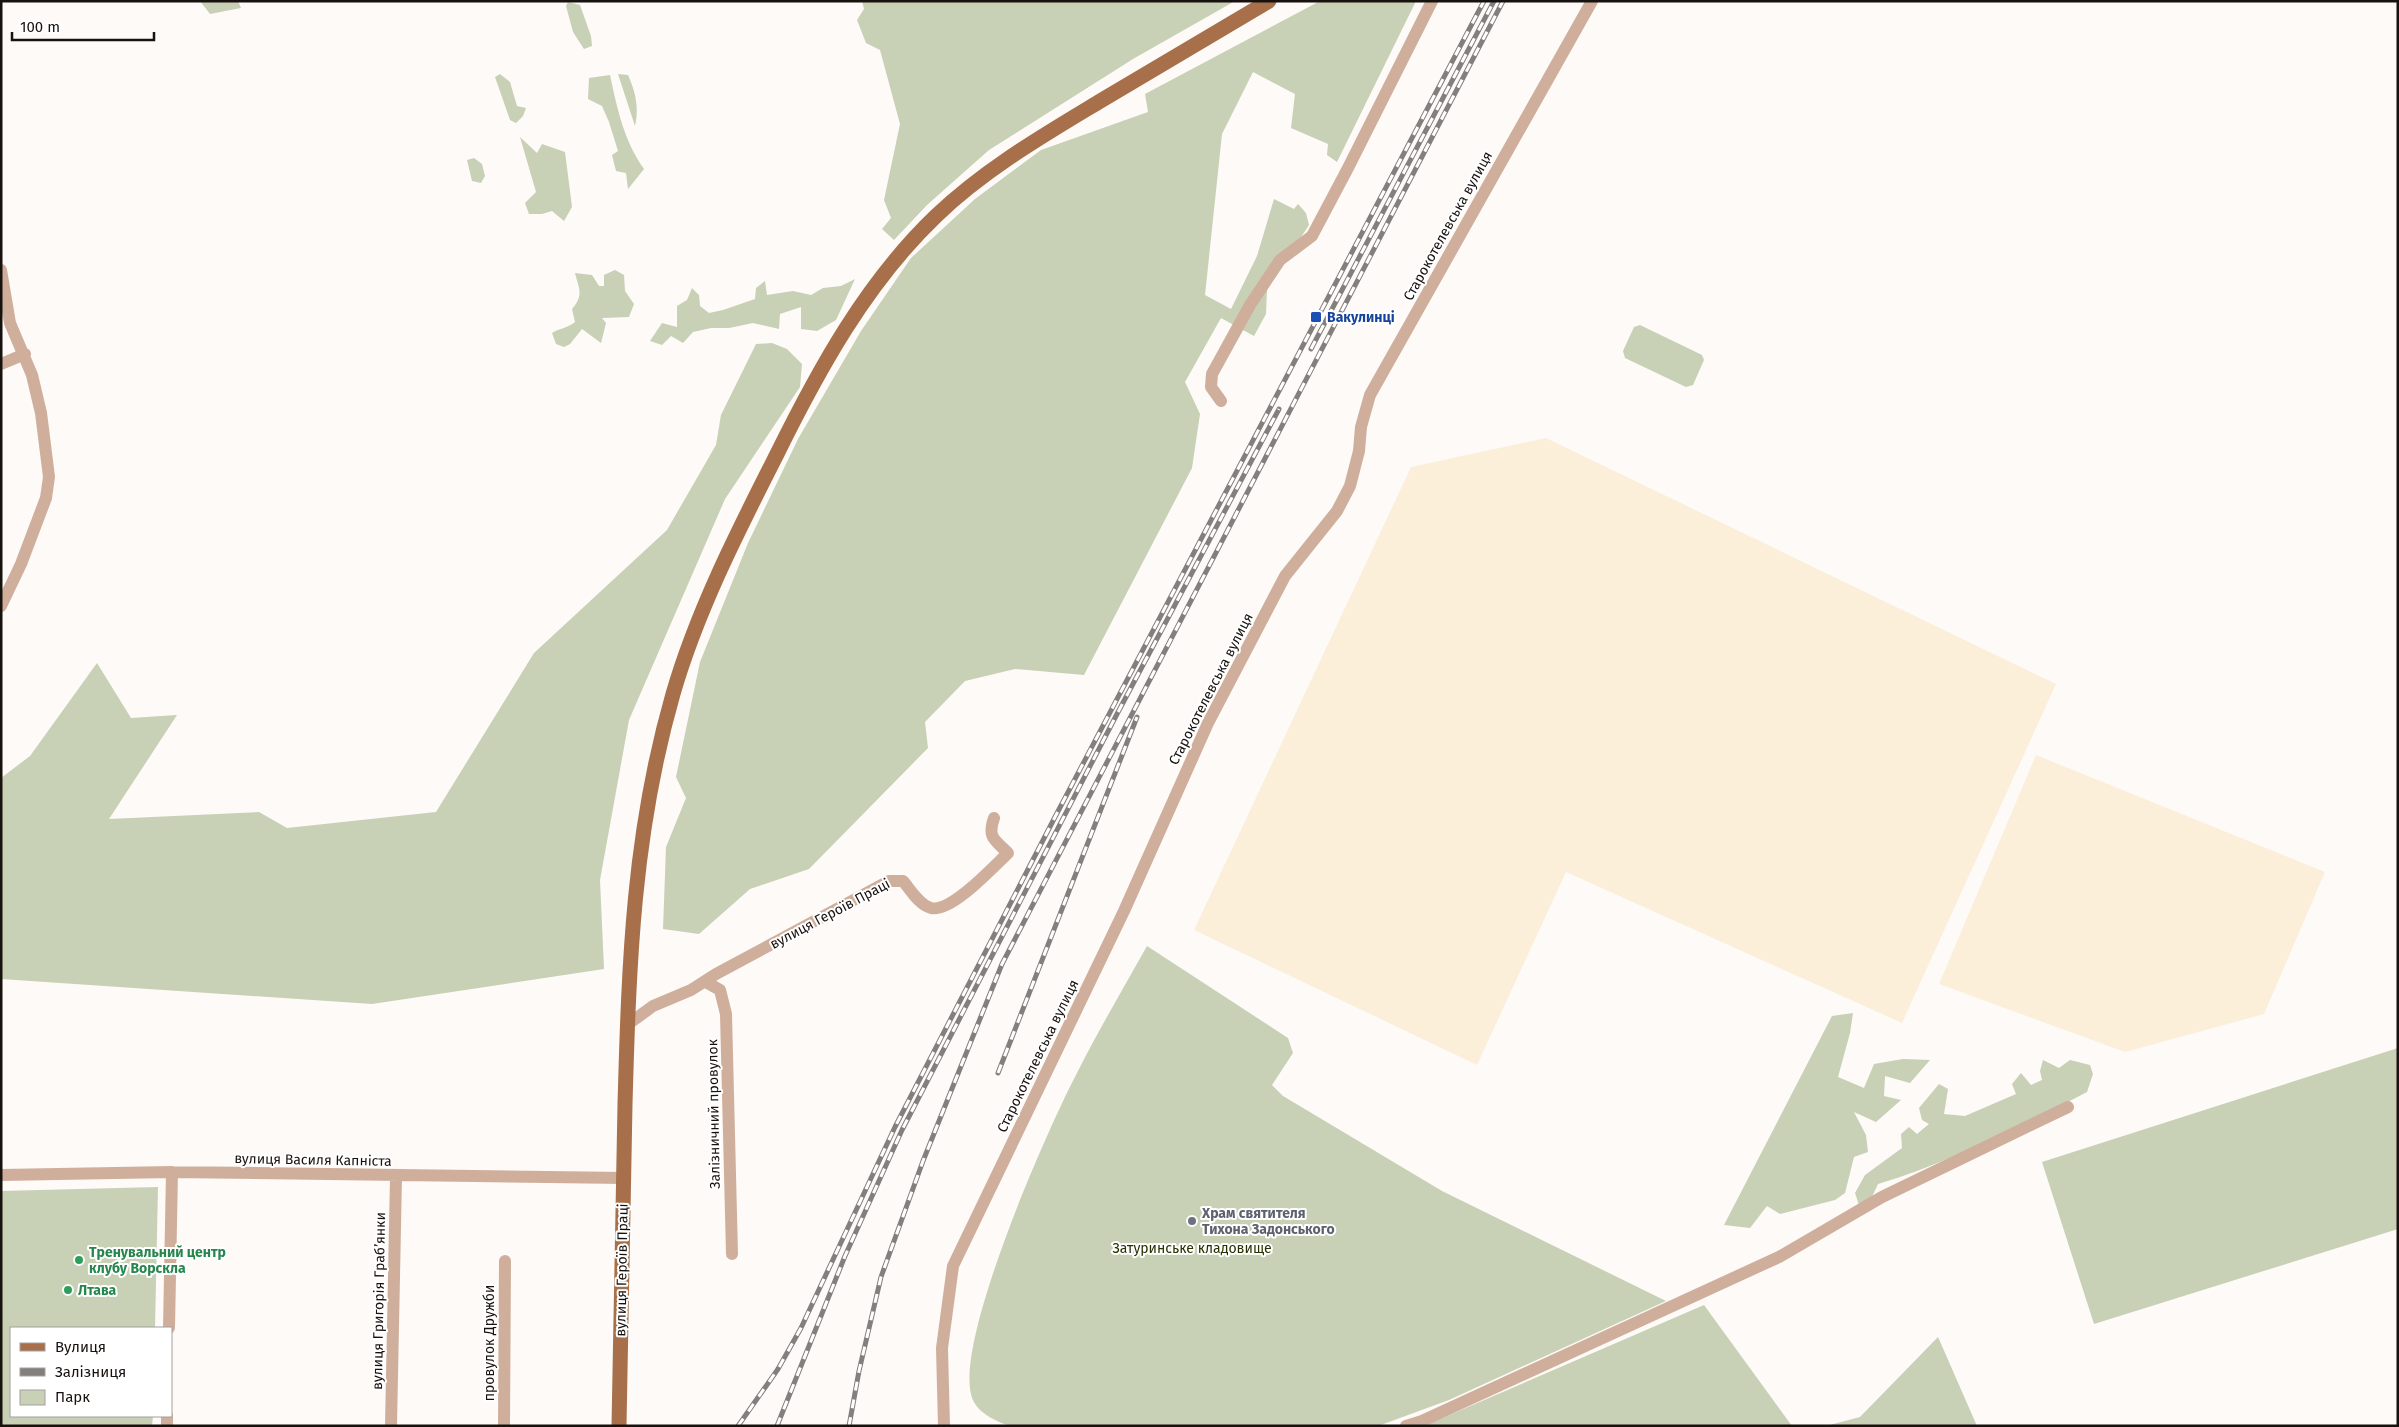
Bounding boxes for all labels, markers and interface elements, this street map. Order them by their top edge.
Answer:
scale bar [12,10,155,42]
text: 100 m [20,18,60,36]
street label: Старокотелевська вулиця [1400,148,1496,304]
place label: Вакулинці [1327,309,1395,326]
marker: Вакулинці [1309,310,1323,324]
street label: Старокотелевська вулиця [1165,610,1257,768]
street label: вулиця Героїв Праці [767,875,893,953]
street label: Старокотелевська вулиця [994,977,1082,1135]
street label: Залізничний провулок [704,1038,724,1189]
street label: вулиця Василя Капніста [234,1150,392,1170]
street label: вулиця Героїв Праці [612,1203,632,1337]
place label: Храм святителя Тихона Задонського [1201,1205,1335,1238]
street label: вулиця Григорія Грабʼянки [369,1212,389,1390]
marker: Храм святителя Тихона Задонського [1186,1215,1198,1227]
park label: Затуринське кладовище [1112,1240,1272,1257]
place label: Тренувальний центр клубу Ворскла [89,1244,226,1277]
marker: Тренувальний центр клубу Ворскла [73,1254,85,1266]
place label: Лтава [78,1282,117,1299]
marker: Лтава [62,1284,74,1296]
street label: провулок Дружби [481,1285,498,1401]
legend [10,1327,172,1417]
text: Вулиця [55,1338,106,1356]
text: Залізниця [55,1363,126,1381]
text: Парк [55,1388,90,1406]

